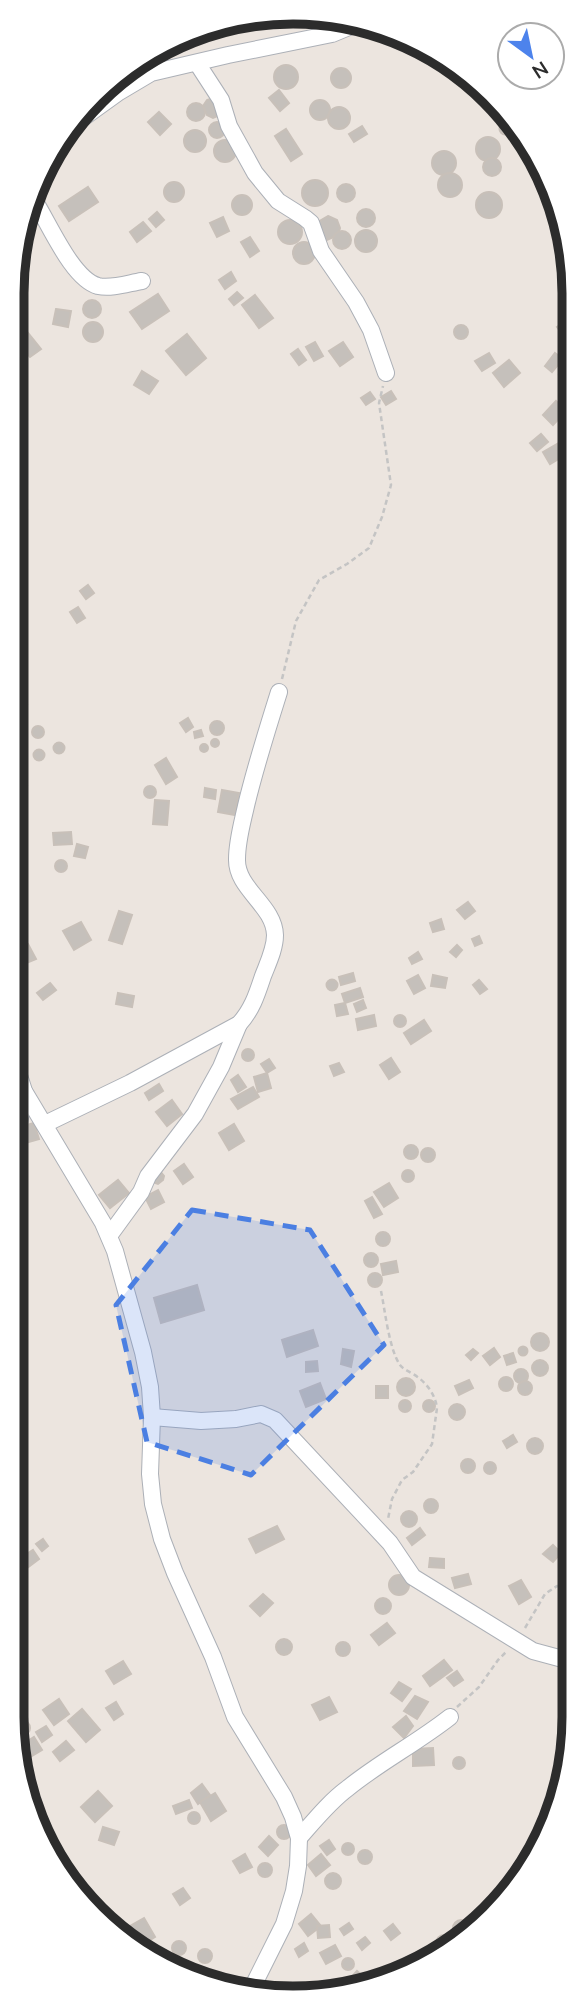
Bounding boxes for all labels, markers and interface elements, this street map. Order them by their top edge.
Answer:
north arrow [496,21,566,91]
text: N [527,55,553,84]

